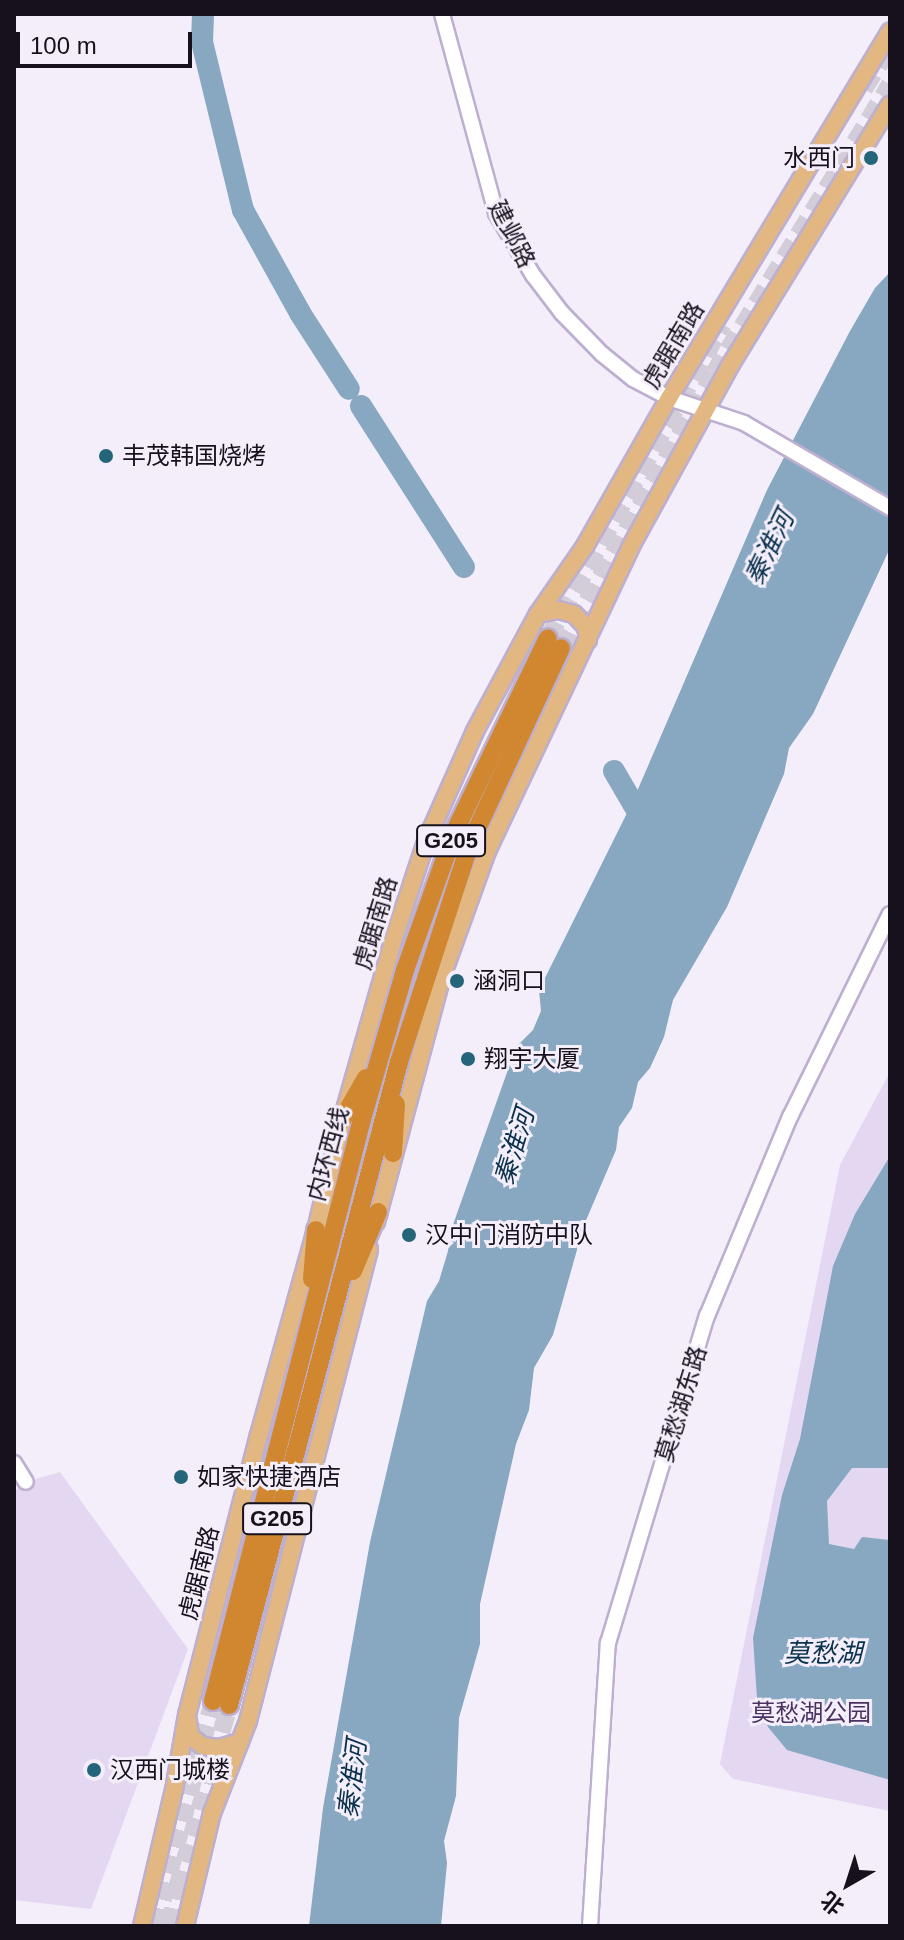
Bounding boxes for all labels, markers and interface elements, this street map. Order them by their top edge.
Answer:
scale bar [20,16,196,66]
text: 100 m [30,32,97,59]
place label: 水西门 [783,144,855,172]
marker: 水西门 [862,149,880,167]
street label: 建邺路 [483,195,541,273]
street label: 虎踞南路 [636,296,710,394]
place label: 丰茂韩国烧烤 [122,442,266,470]
marker: 丰茂韩国烧烤 [97,447,115,465]
water label: 秦淮河 [739,506,801,590]
road number: G205 [415,823,487,859]
street label: 虎踞南路 [347,873,403,973]
place label: 涵洞口 [473,967,545,995]
marker: 涵洞口 [448,972,466,990]
place label: 翔宇大厦 [484,1045,580,1073]
marker: 翔宇大厦 [459,1050,477,1068]
street label: 内环西线 [302,1104,354,1204]
water label: 秦淮河 [489,1105,541,1189]
place label: 汉中门消防中队 [425,1221,593,1249]
marker: 汉中门消防中队 [400,1226,418,1244]
street label: 莫愁湖东路 [650,1342,712,1466]
place label: 如家快捷酒店 [197,1463,341,1491]
marker: 如家快捷酒店 [172,1468,190,1486]
road number: G205 [241,1501,313,1537]
street label: 虎踞南路 [173,1523,225,1623]
water label: 莫愁湖 [784,1638,862,1670]
park label: 莫愁湖公园 [751,1699,871,1727]
water label: 秦淮河 [333,1738,373,1820]
place label: 汉西门城楼 [110,1756,230,1784]
marker: 汉西门城楼 [85,1761,103,1779]
north arrow [808,1844,888,1924]
text: 北 [816,1886,849,1920]

